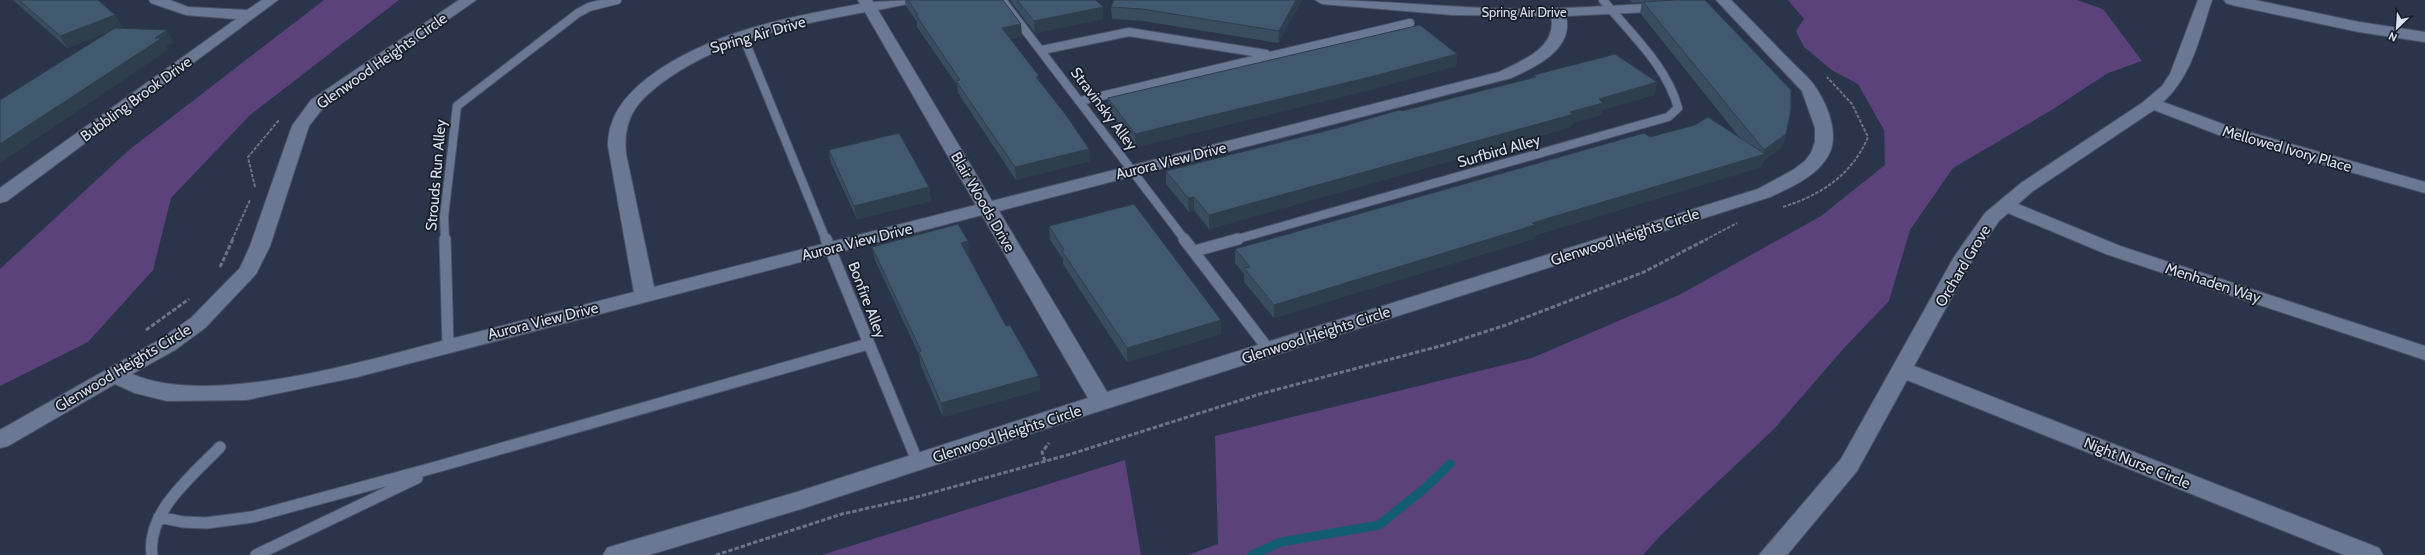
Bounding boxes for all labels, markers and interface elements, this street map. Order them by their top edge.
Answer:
street label: Spring Air Drive [1481,4,1567,20]
north arrow [2377,8,2417,48]
street label: Glenwood Heights Circle [313,9,451,113]
street label: Spring Air Drive [708,13,808,57]
text: N [2386,29,2399,45]
street label: Bubbling Brook Drive [77,52,195,145]
street label: Stravinsky Alley [1067,64,1141,154]
street label: Strouds Run Alley [422,118,450,232]
street label: Mellowed Ivory Place [2220,122,2354,176]
street label: Surfbird Alley [1456,130,1543,171]
street label: Aurora View Drive [1114,138,1229,183]
street label: Blair Woods Drive [947,149,1019,256]
street label: Glenwood Heights Circle [1548,204,1702,270]
street label: Aurora View Drive [800,219,915,264]
street label: Orchard Grove [1932,222,1995,310]
street label: Bonfire Alley [844,259,890,341]
street label: Menhaden Way [2163,259,2263,307]
street label: Aurora View Drive [486,298,601,343]
street label: Glenwood Heights Circle [1239,302,1393,368]
street label: Glenwood Heights Circle [52,320,194,416]
street label: Glenwood Heights Circle [930,401,1084,467]
street label: Night Nurse Circle [2081,433,2193,493]

